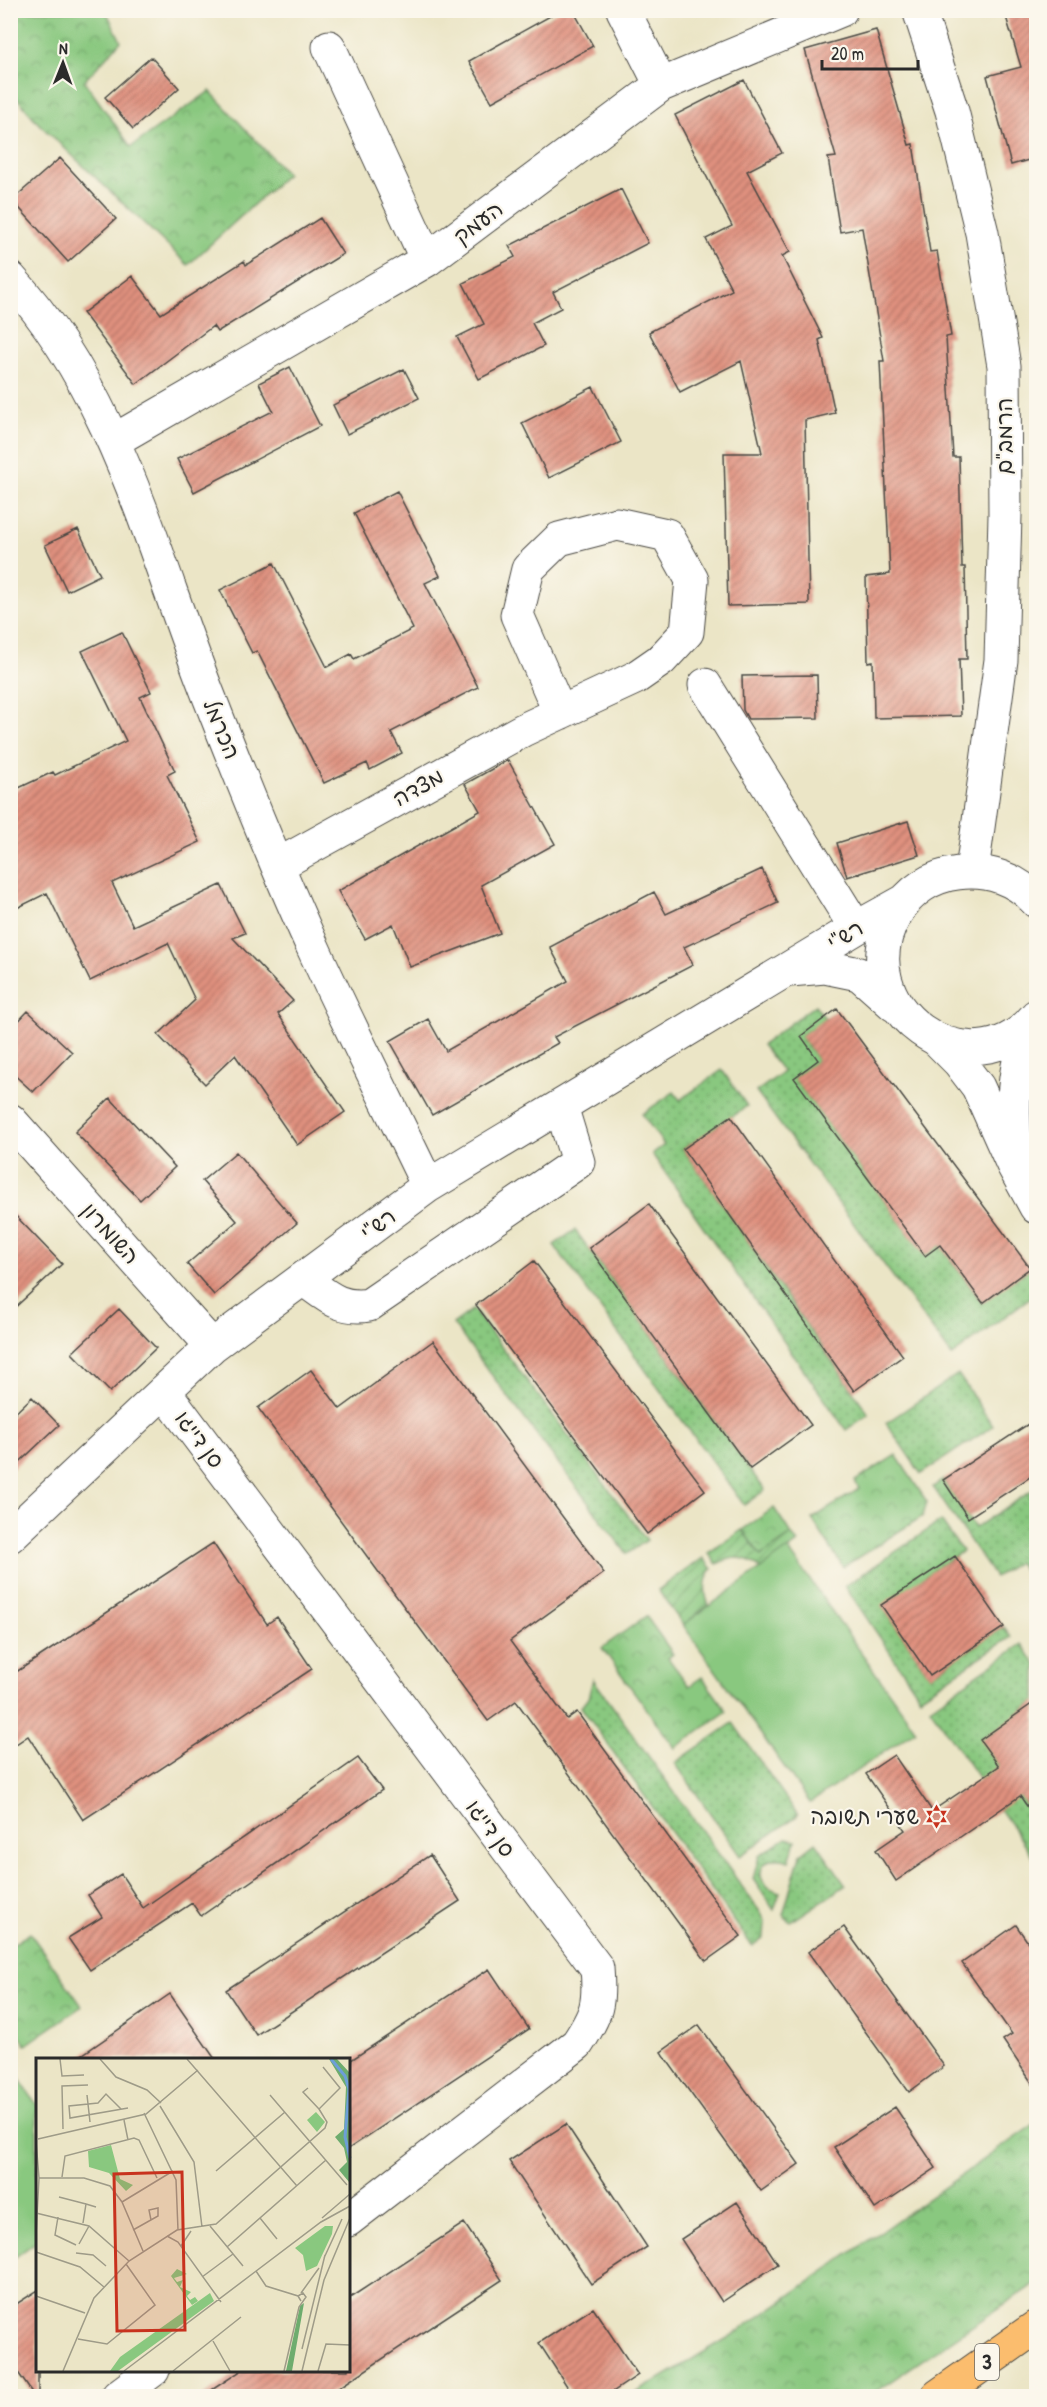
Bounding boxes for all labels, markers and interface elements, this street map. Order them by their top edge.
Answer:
north arrow [33,33,93,93]
scale bar [822,33,918,71]
text: N [59,37,68,59]
text: 20 m [831,41,864,66]
street label: העמק [447,193,509,251]
street label: הרמב"ם [989,398,1019,474]
street label: הכרמל [196,694,248,764]
street label: מצדה [387,761,449,813]
street label: רש"י [821,913,869,957]
street label: השומרון [75,1196,147,1270]
street label: רש"י [354,1201,402,1247]
street label: סן דייגו [168,1404,232,1474]
street label: סן דייגו [459,1793,523,1863]
place label: שערי תשובה [810,1801,919,1831]
synagogue icon: שערי תשובה [924,1803,950,1829]
inset map [36,2058,350,2371]
road number: 3 [975,2344,999,2380]

